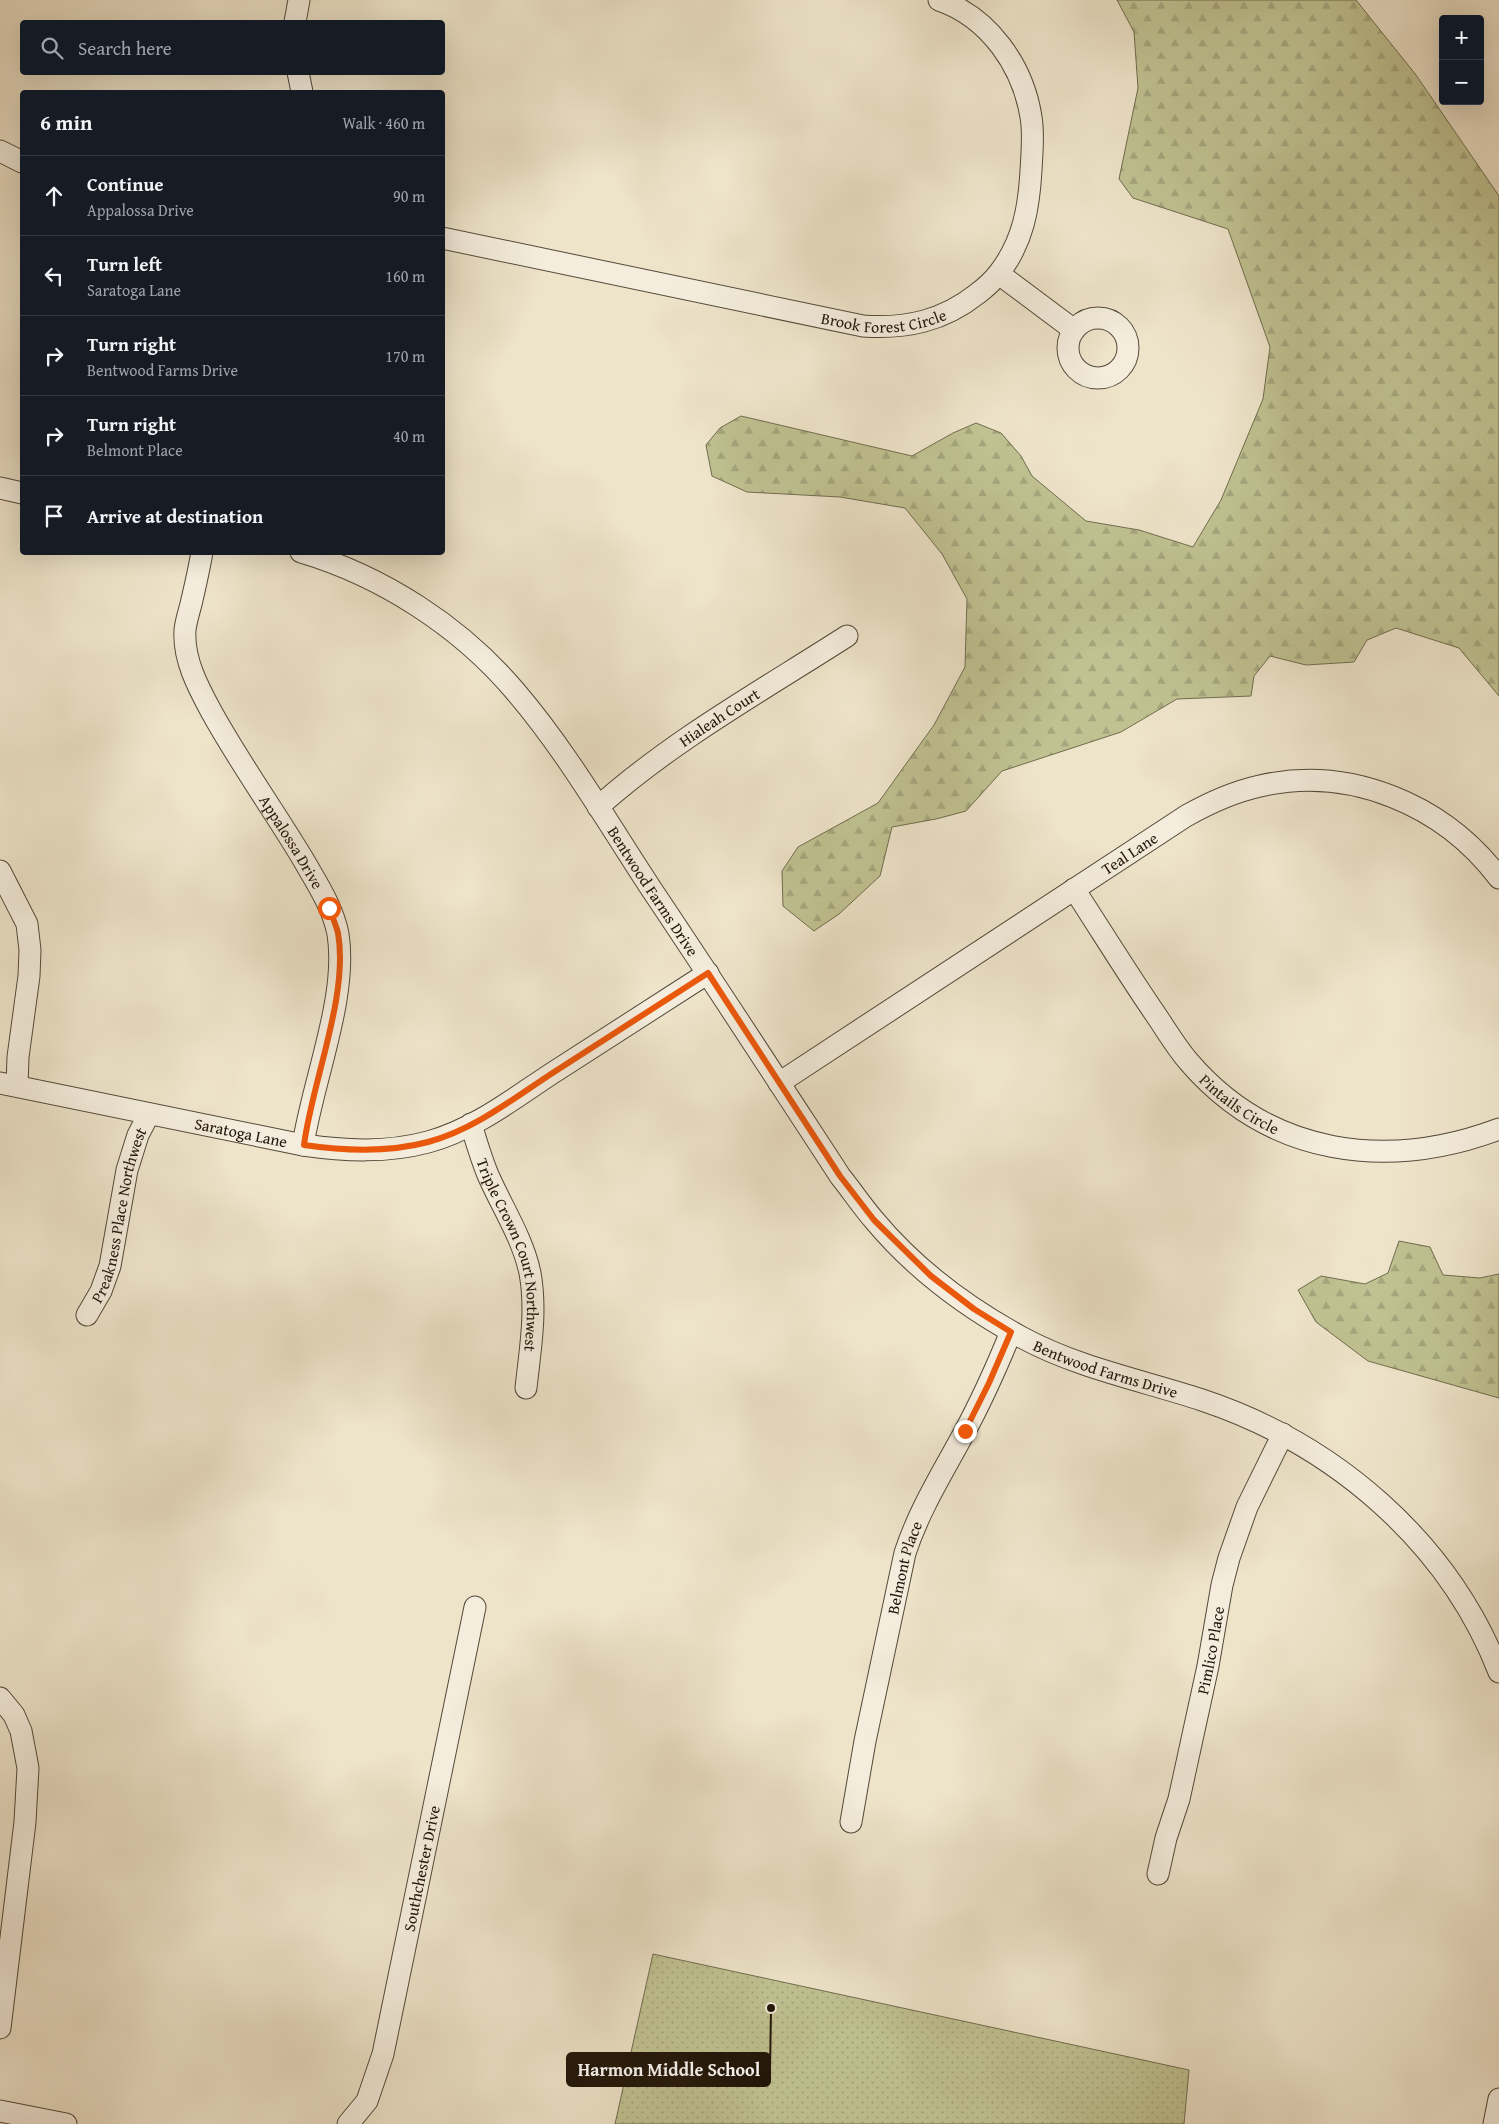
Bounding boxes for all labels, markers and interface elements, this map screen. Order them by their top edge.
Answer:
map controls [1439,15,1484,105]
button: + [1439,15,1484,60]
search box [20,20,445,75]
icon: search [38,34,66,62]
text: Search here [78,34,172,62]
button: − [1439,60,1484,105]
text: 6 min [40,107,92,138]
text: Walk · 460 m [342,111,425,135]
text: Continue [87,170,164,198]
icon: ahead [40,182,68,210]
text: 90 m [393,184,425,208]
text: Appalossa Drive [87,198,194,222]
text: Turn left [87,250,162,278]
icon: left [40,262,68,290]
text: 160 m [385,264,425,288]
text: Saratoga Lane [87,278,181,302]
street label: Brook Forest Circle [819,302,950,339]
text: Turn right [87,330,176,358]
icon: right [40,342,68,370]
text: 170 m [385,344,425,368]
text: Bentwood Farms Drive [87,358,238,382]
text: Turn right [87,410,176,438]
icon: right [40,422,68,450]
text: 40 m [393,424,425,448]
text: Belmont Place [87,438,183,462]
icon: arrive [40,502,68,530]
text: Arrive at destination [87,502,263,530]
street label: Hialeah Court [674,682,765,752]
street label: Appalossa Drive [253,790,330,893]
street label: Bentwood Farms Drive [602,821,705,961]
street label: Teal Lane [1096,826,1162,881]
route start [318,897,341,920]
street label: Pintails Circle [1194,1068,1283,1140]
street label: Saratoga Lane [192,1111,290,1154]
street label: Preakness Place Northwest [85,1122,152,1307]
street label: Triple Crown Court Northwest [471,1155,545,1353]
street label: Bentwood Farms Drive [1029,1333,1181,1404]
route end [954,1420,977,1443]
street label: Belmont Place [880,1517,928,1616]
street label: Pimlico Place [1190,1604,1230,1697]
street label: Southchester Drive [397,1803,446,1934]
callout: Harmon Middle School [567,2053,770,2086]
text: Harmon Middle School [578,2056,761,2083]

